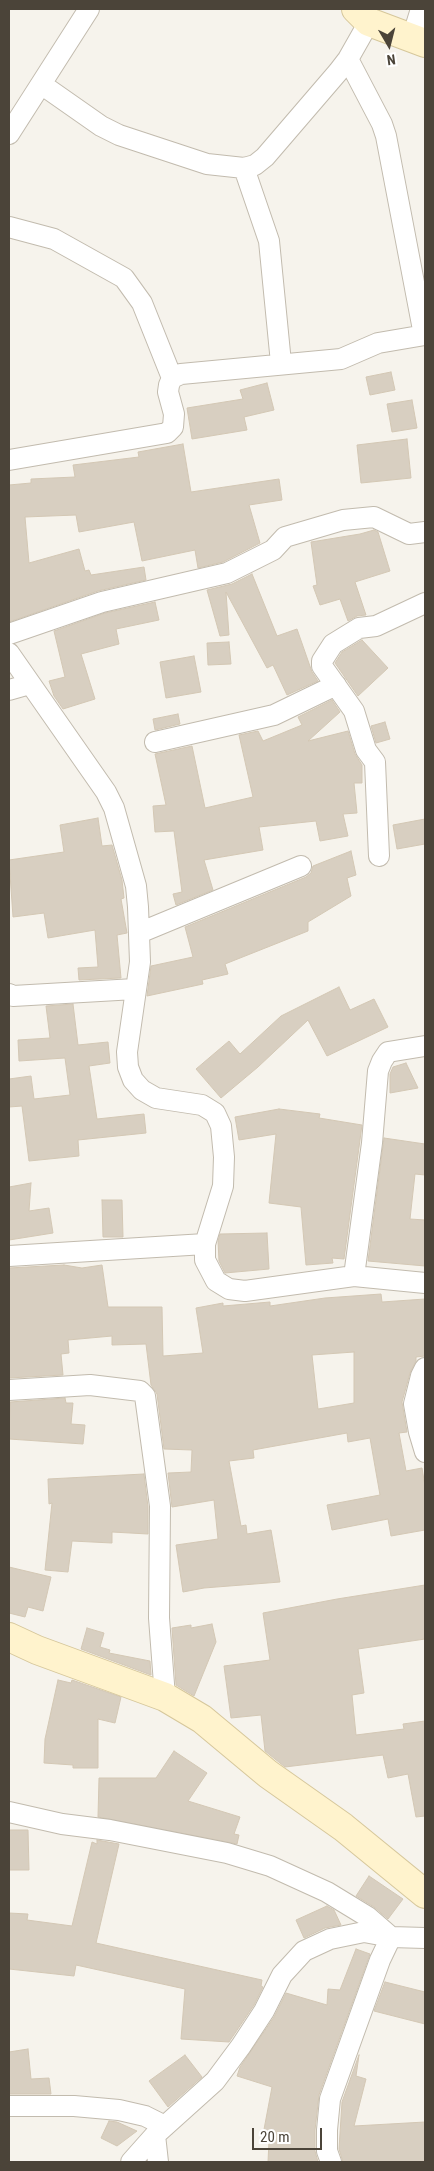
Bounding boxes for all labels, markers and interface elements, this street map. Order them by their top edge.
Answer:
north arrow [364,20,414,70]
text: N [386,51,396,68]
scale bar [254,2118,324,2150]
text: 20 m [260,2128,290,2146]

